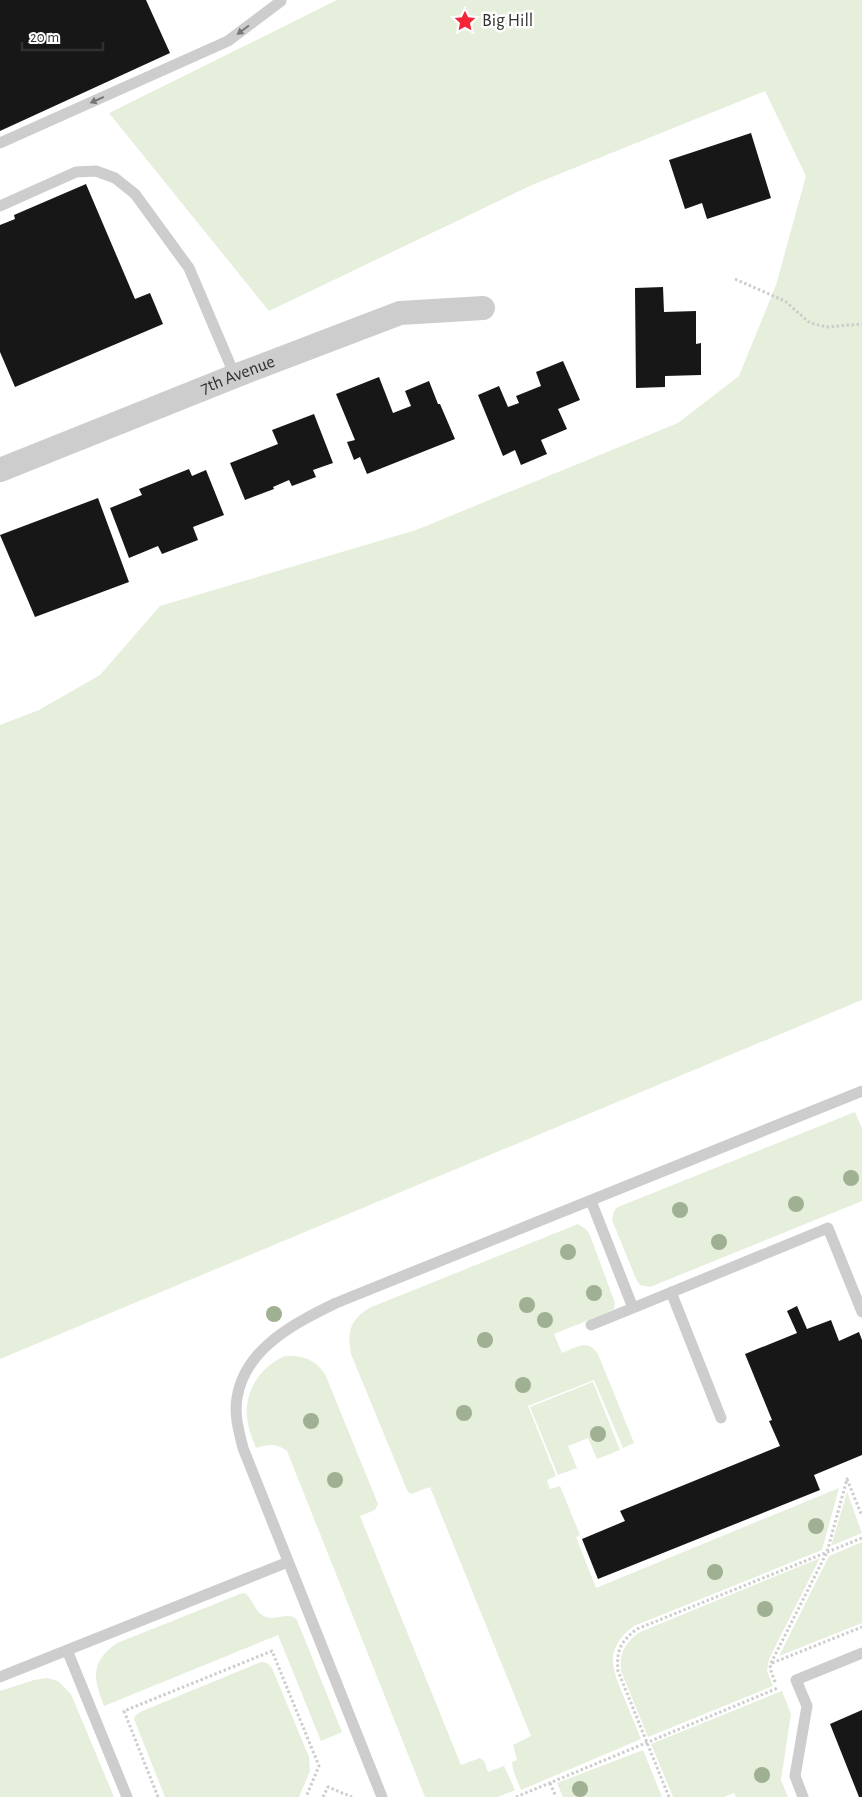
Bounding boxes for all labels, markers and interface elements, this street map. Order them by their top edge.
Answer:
place icon: Big Hill [452,8,478,34]
place label: Big Hill [482,12,533,30]
scale bar [22,20,104,52]
one-way arrow [237,24,250,35]
text: 20 m [30,30,59,45]
one-way arrow [90,96,104,104]
street label: 7th Avenue [198,353,277,398]

